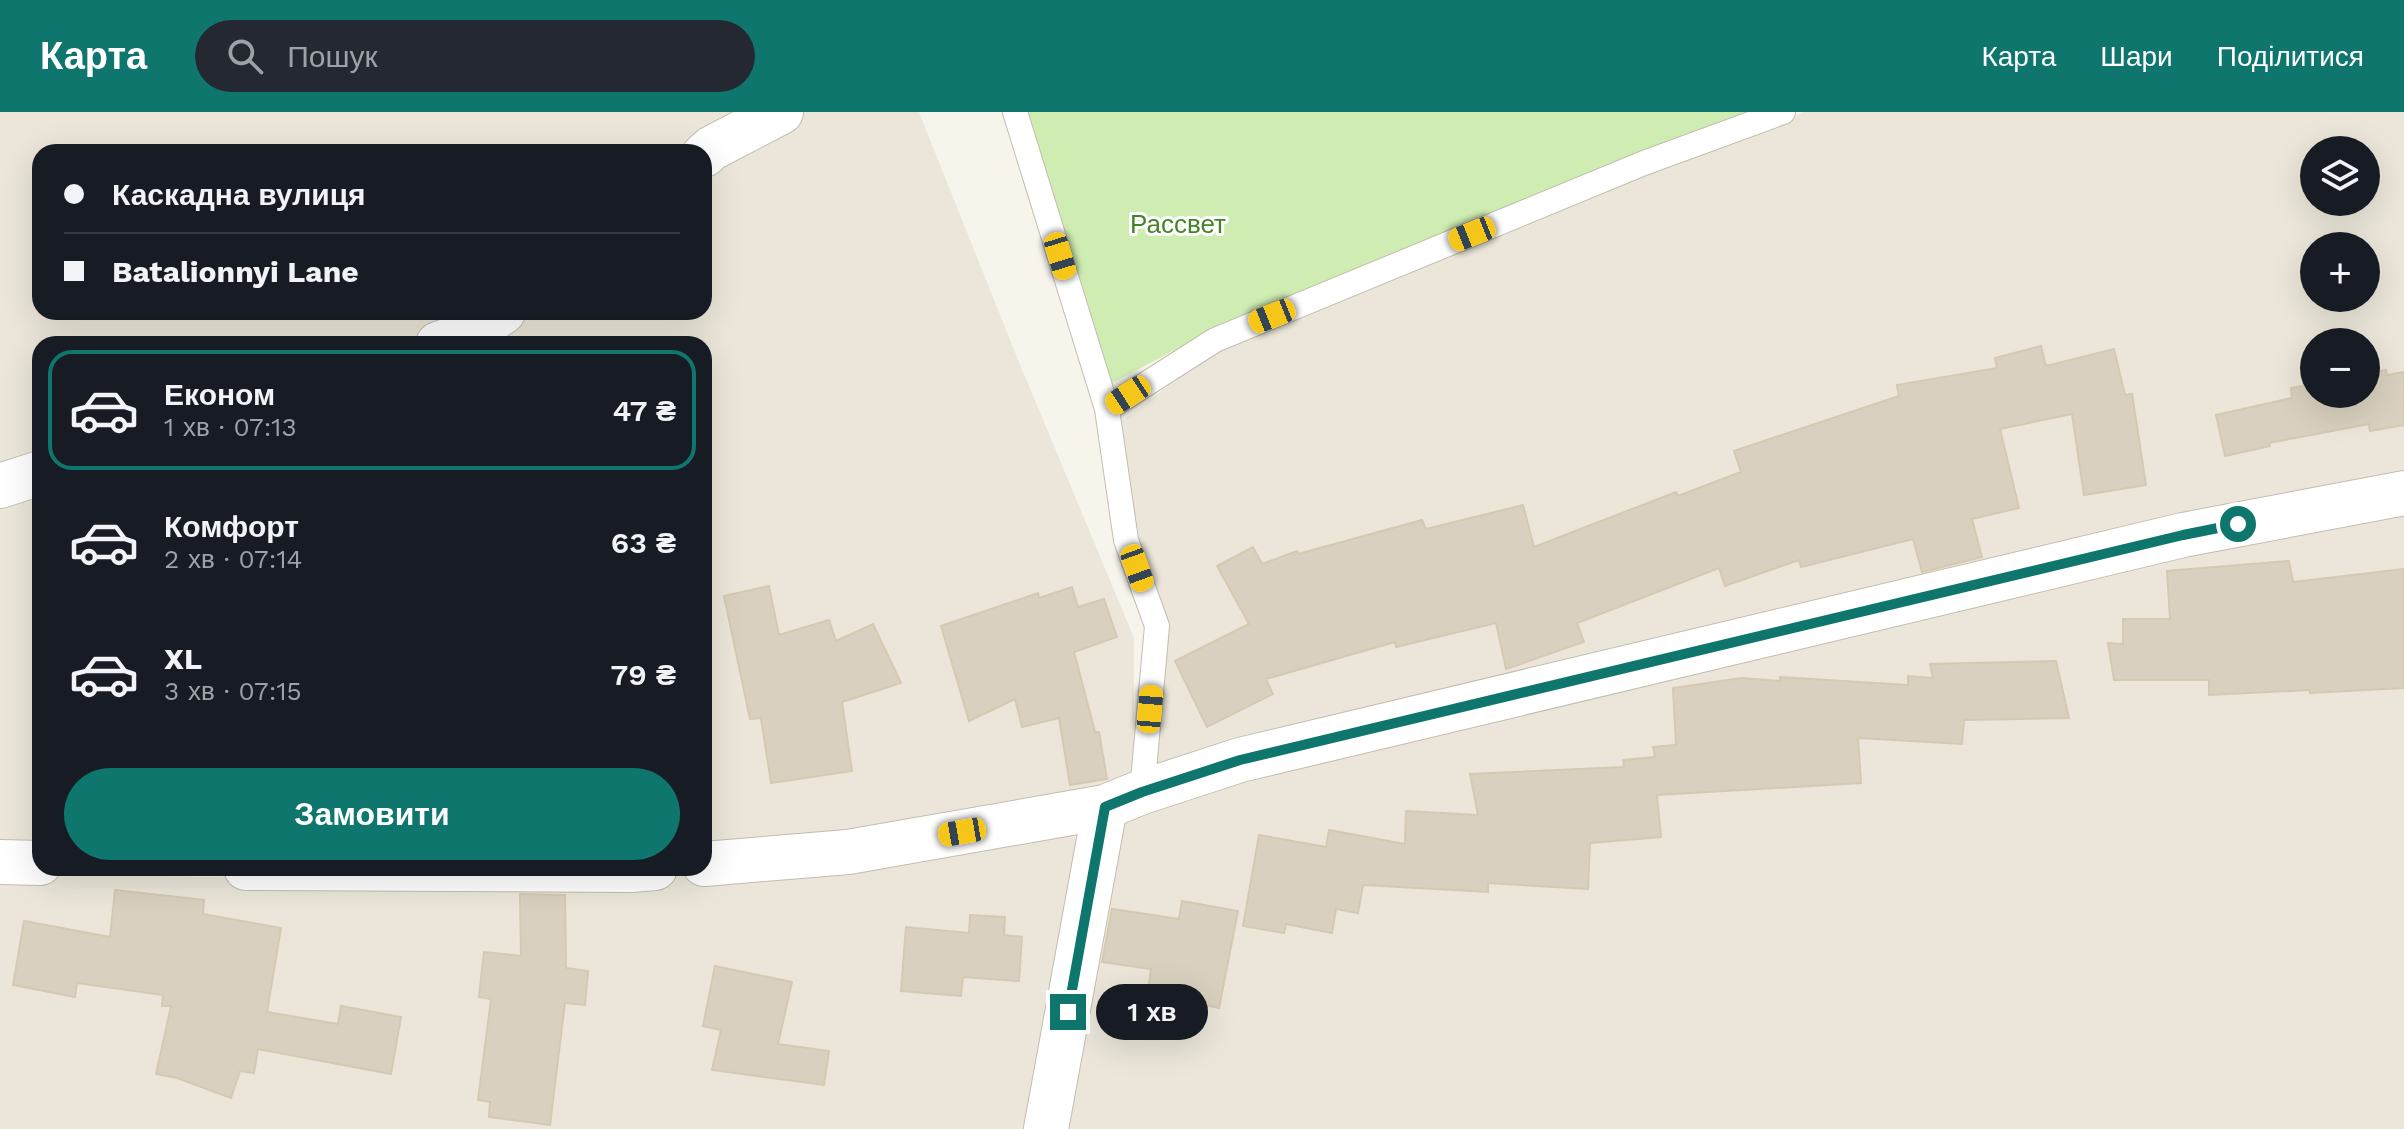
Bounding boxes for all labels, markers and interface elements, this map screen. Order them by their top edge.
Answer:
search box [195,20,755,92]
text: Карта [40,34,147,78]
icon: search [223,34,267,78]
text: Пошук [287,39,378,74]
text: Карта [1981,40,2056,73]
text: Шари [2100,40,2173,73]
text: Поділитися [2217,40,2364,73]
map controls [2300,136,2380,408]
button: layers [2300,136,2380,216]
text: Каскадна вулиця [112,177,366,212]
park label: Рассвет [1130,209,1226,239]
car [1445,214,1499,254]
car [1042,230,1078,282]
button: + [2300,232,2380,312]
text: Batalionnyi Lane [112,254,359,289]
car [1245,296,1299,336]
button: − [2300,328,2380,408]
car [1101,372,1155,418]
icon: car [68,374,140,446]
text: Економ [164,377,275,412]
text: 47 ₴ [612,393,676,428]
text: 1 хв · 07:13 [164,412,297,442]
icon: car [68,506,140,578]
route start [2220,506,2256,542]
text: Комфорт [164,509,299,544]
text: 63 ₴ [611,525,676,560]
car [1118,541,1156,595]
text: 2 хв · 07:14 [164,544,302,574]
icon: car [68,638,140,710]
text: XL [164,641,202,676]
text: 79 ₴ [611,657,676,692]
text: 3 хв · 07:15 [164,676,302,706]
car [1136,684,1164,734]
button: Замовити [64,768,680,860]
car [936,816,988,848]
callout: 1 хв [1096,984,1208,1040]
route end [1050,994,1086,1030]
text: 1 хв [1127,997,1177,1027]

